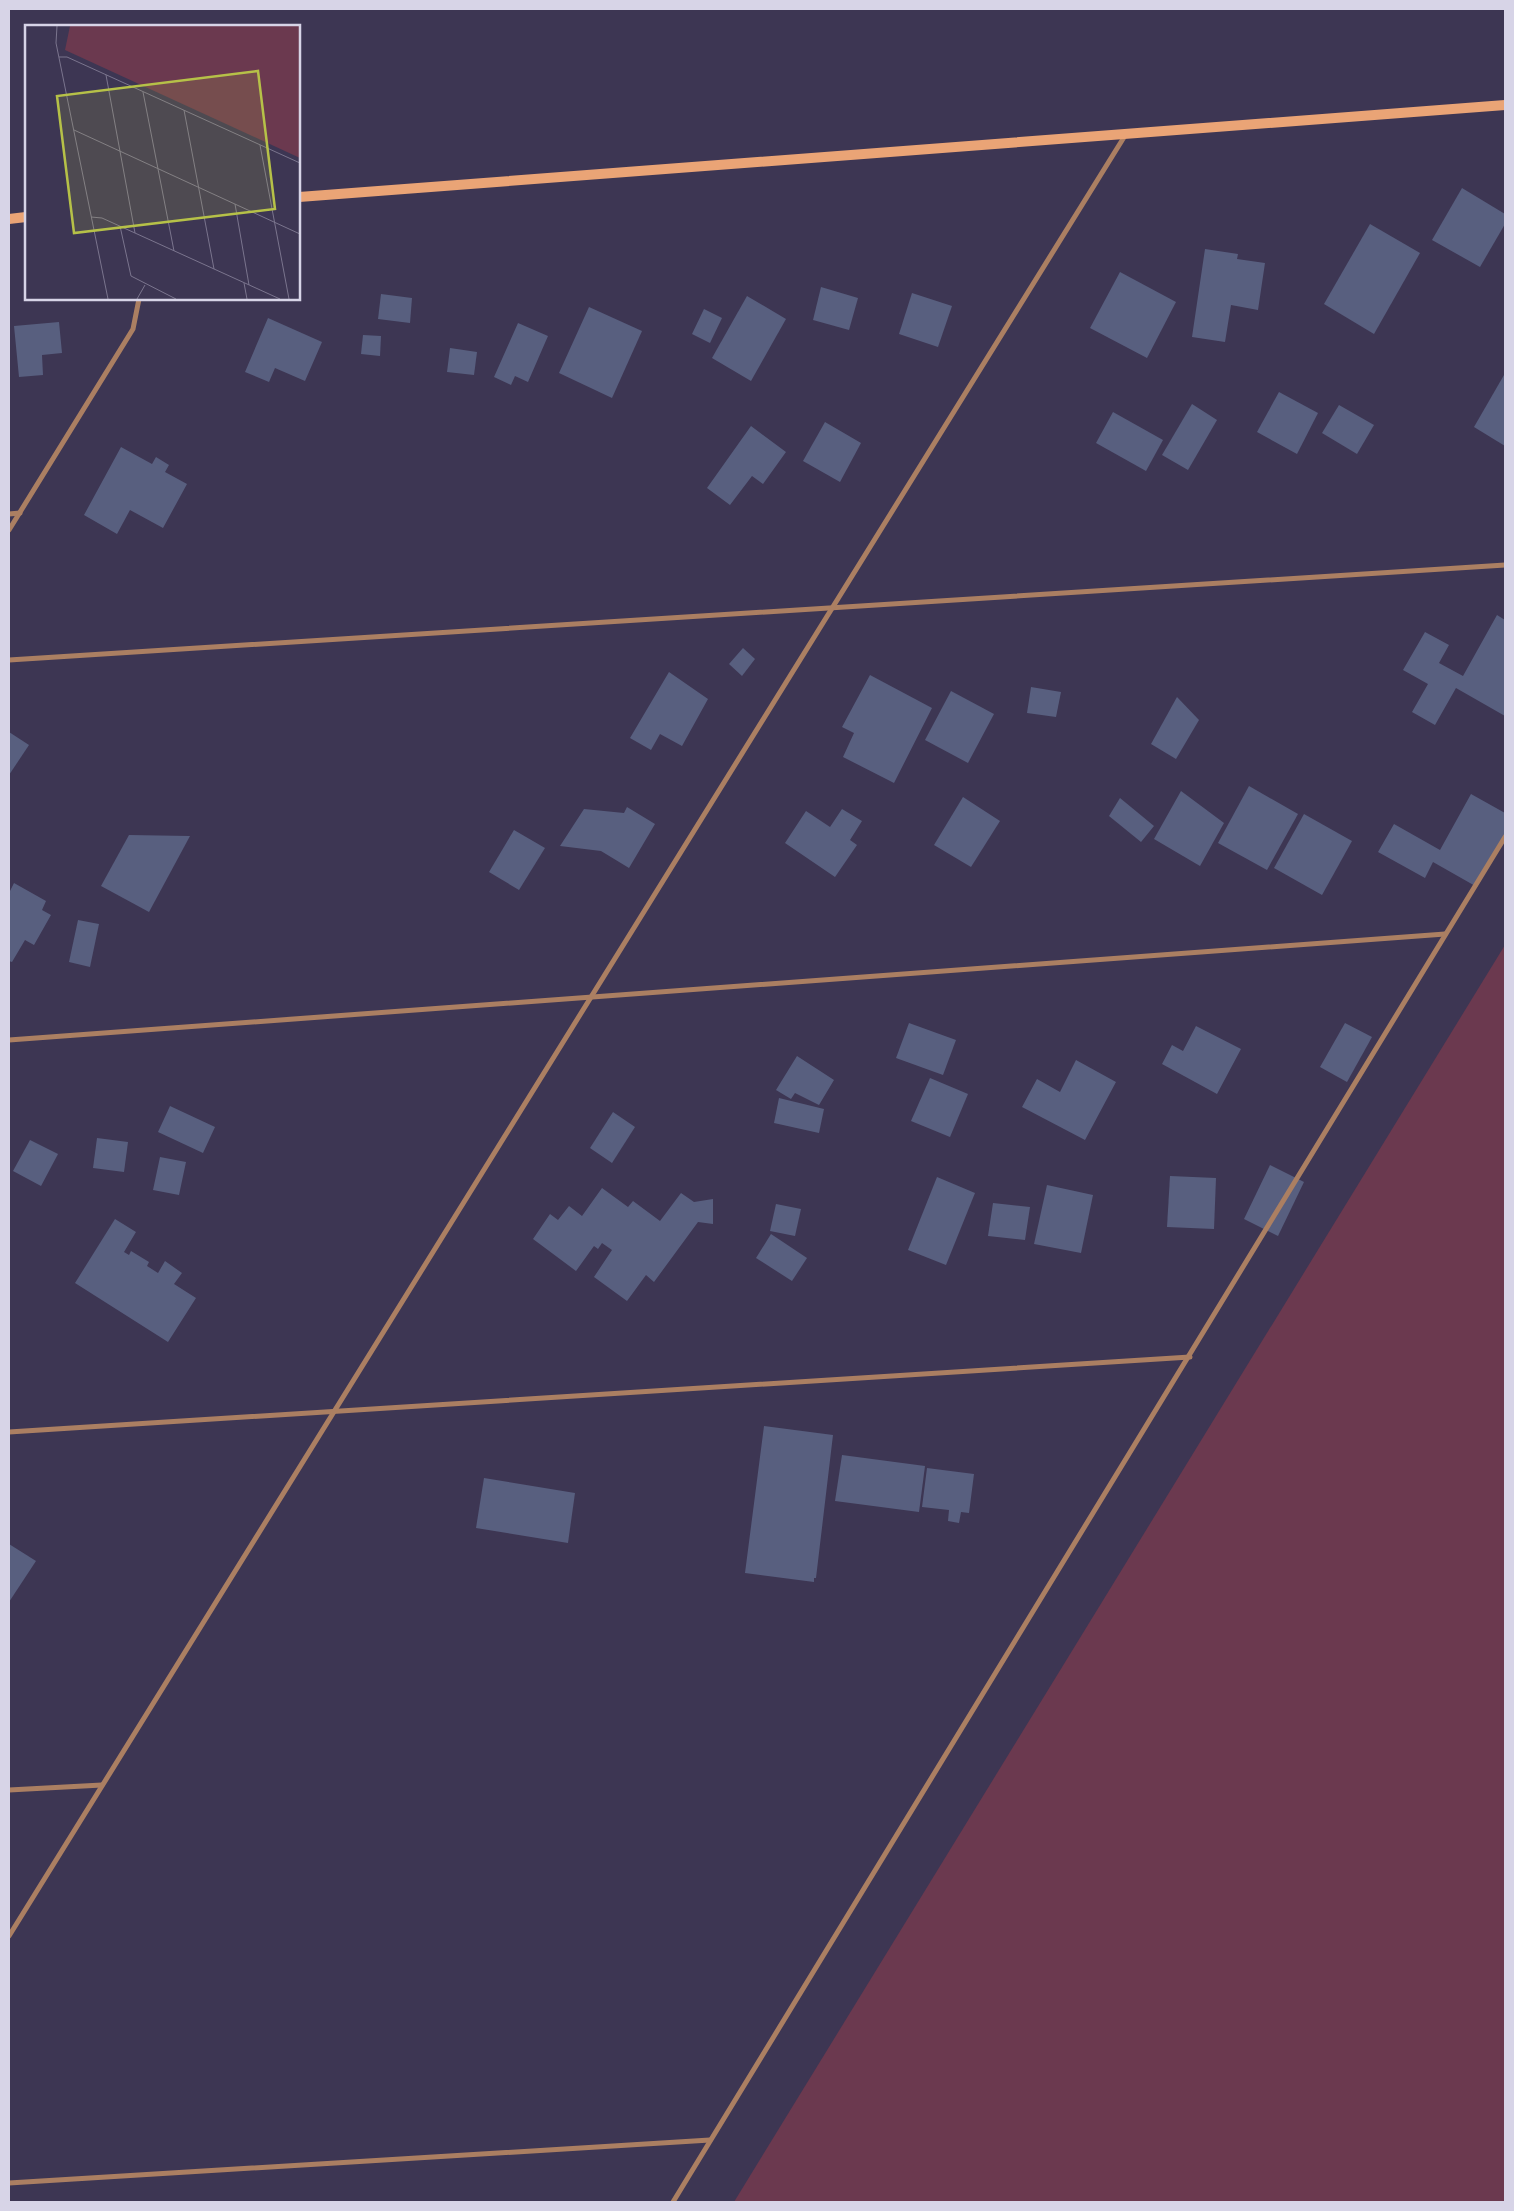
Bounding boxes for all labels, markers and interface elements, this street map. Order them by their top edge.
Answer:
inset map [25,25,300,300]

